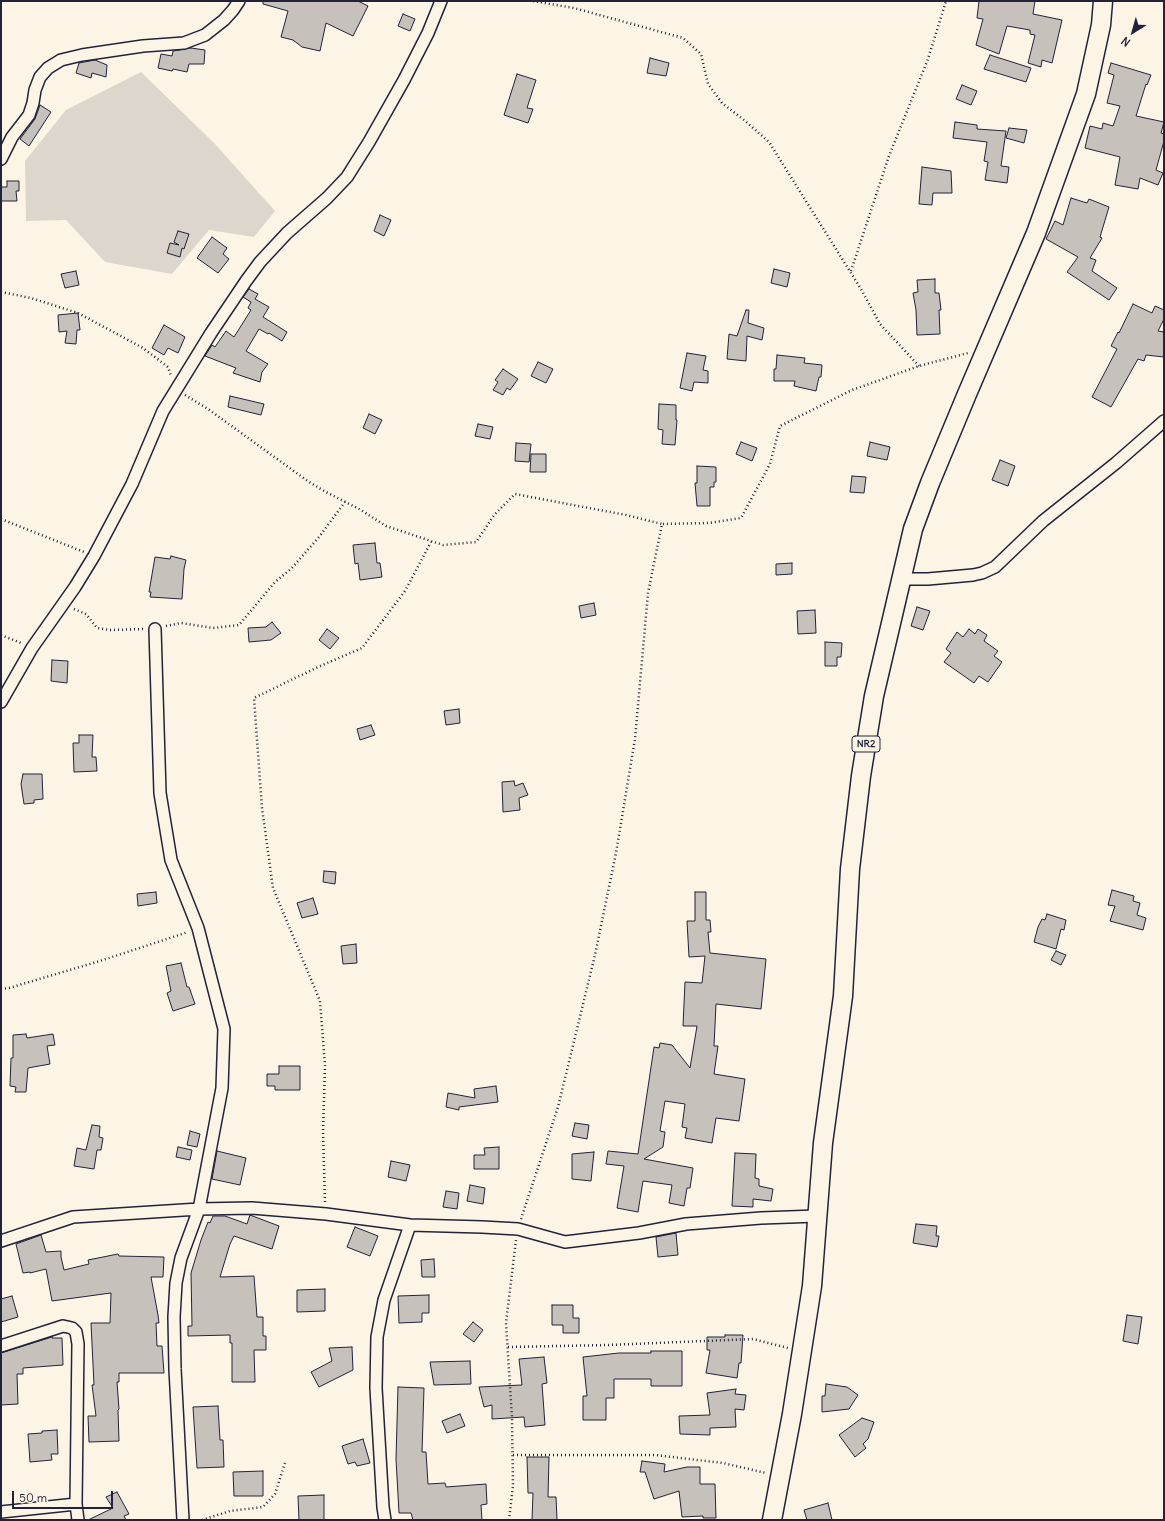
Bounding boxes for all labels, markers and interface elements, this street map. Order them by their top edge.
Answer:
north arrow [1113,12,1153,52]
text: N [1119,34,1133,49]
road number: NR2 [852,736,880,752]
scale bar [14,1483,115,1509]
text: 50 m [19,1490,47,1505]

